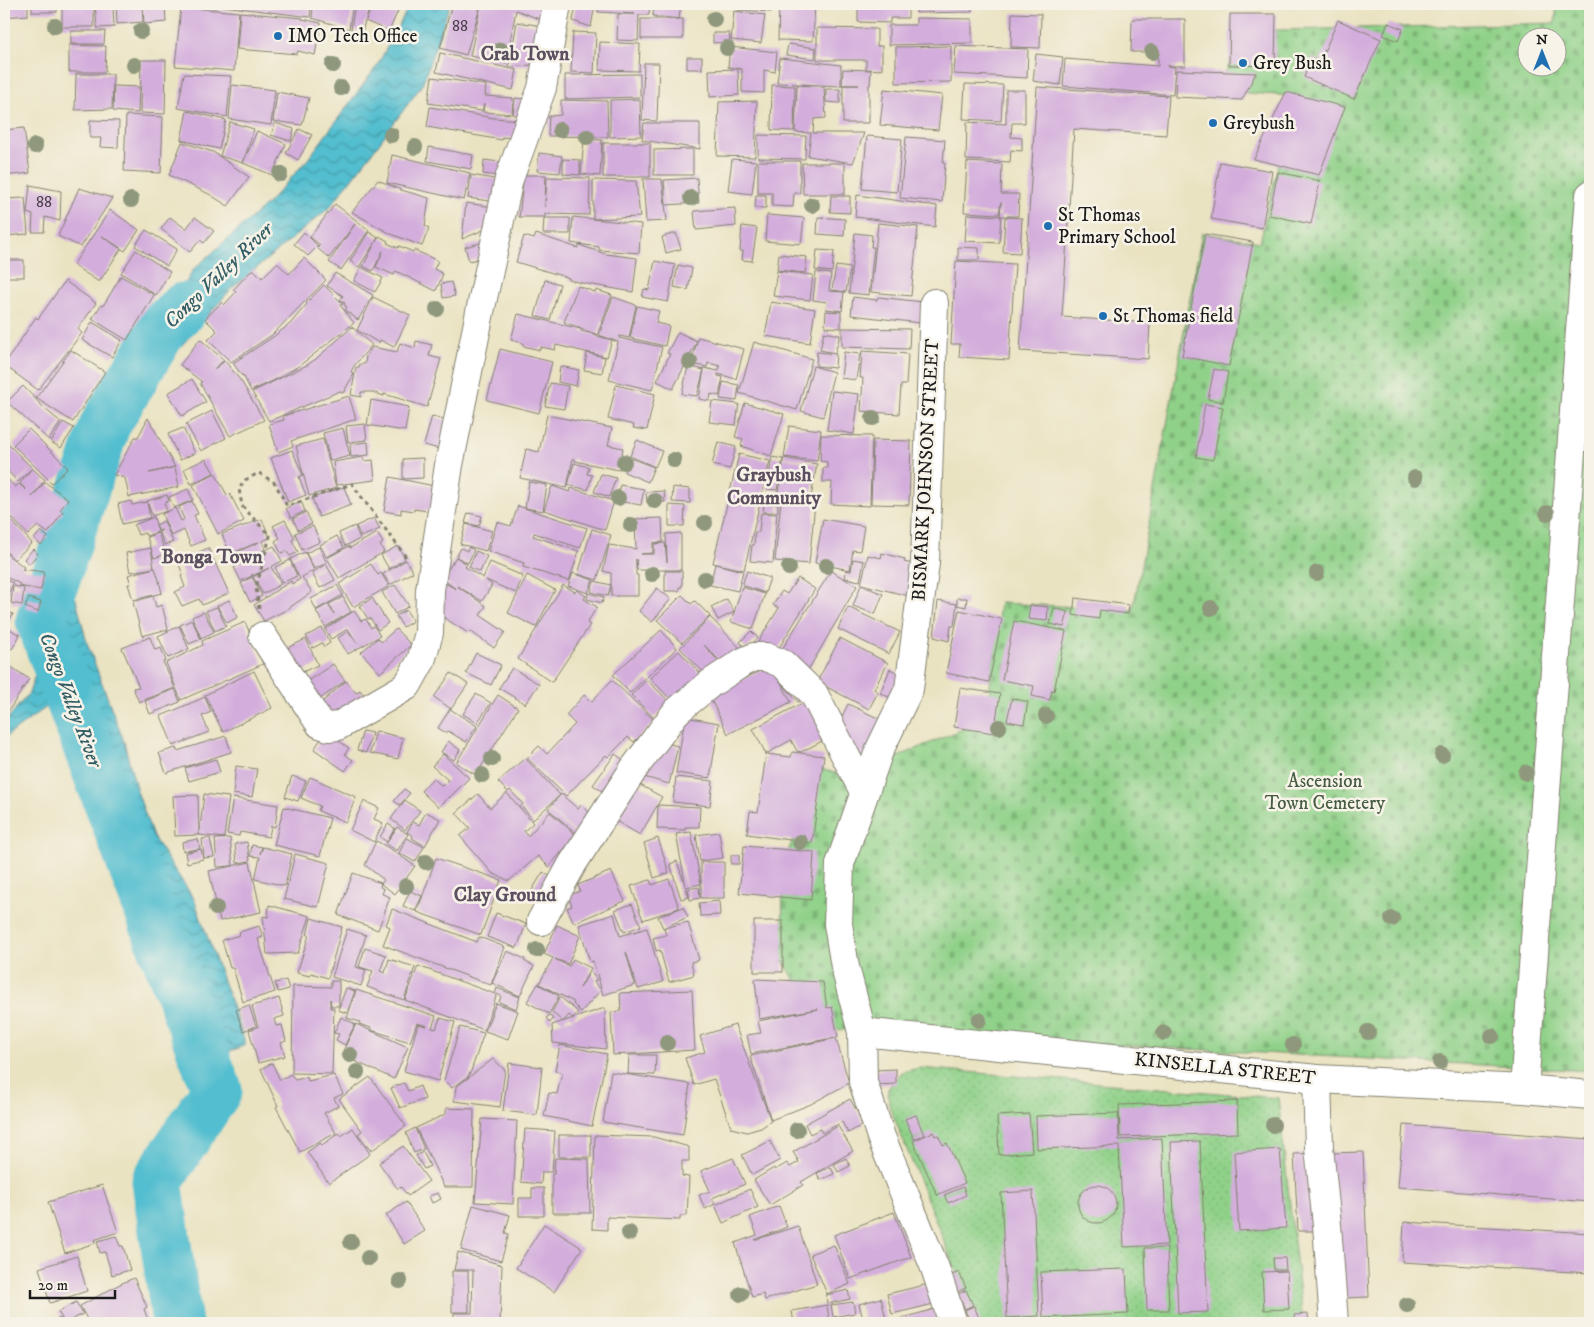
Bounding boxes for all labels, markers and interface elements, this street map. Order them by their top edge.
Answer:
house number: 88 [452,16,468,36]
place label: IMO Tech Office [288,25,418,48]
north arrow [1516,28,1566,78]
marker: IMO Tech Office [272,30,284,42]
text: N [1536,31,1548,49]
district label: Crab Town [481,42,570,67]
place label: Grey Bush [1253,52,1332,75]
marker: Grey Bush [1237,57,1249,69]
place label: Greybush [1223,112,1295,135]
marker: Greybush [1207,117,1219,129]
house number: 88 [36,192,52,212]
place label: St Thomas Primary School [1058,204,1176,249]
water label: Congo Valley River [159,216,280,334]
marker: St Thomas Primary School [1042,220,1054,232]
place label: St Thomas field [1113,305,1234,328]
marker: St Thomas field [1097,310,1109,322]
street label: BISMARK JOHNSON STREET [908,338,944,602]
district label: Graybush Community [727,463,822,511]
district label: Bonga Town [161,545,263,570]
water label: Congo Valley River [33,629,108,773]
park label: Ascension Town Cemetery [1265,770,1386,815]
district label: Clay Ground [454,883,557,908]
street label: KINSELLA STREET [1133,1048,1317,1090]
scale bar [30,1267,115,1299]
text: 20 m [38,1276,68,1295]

